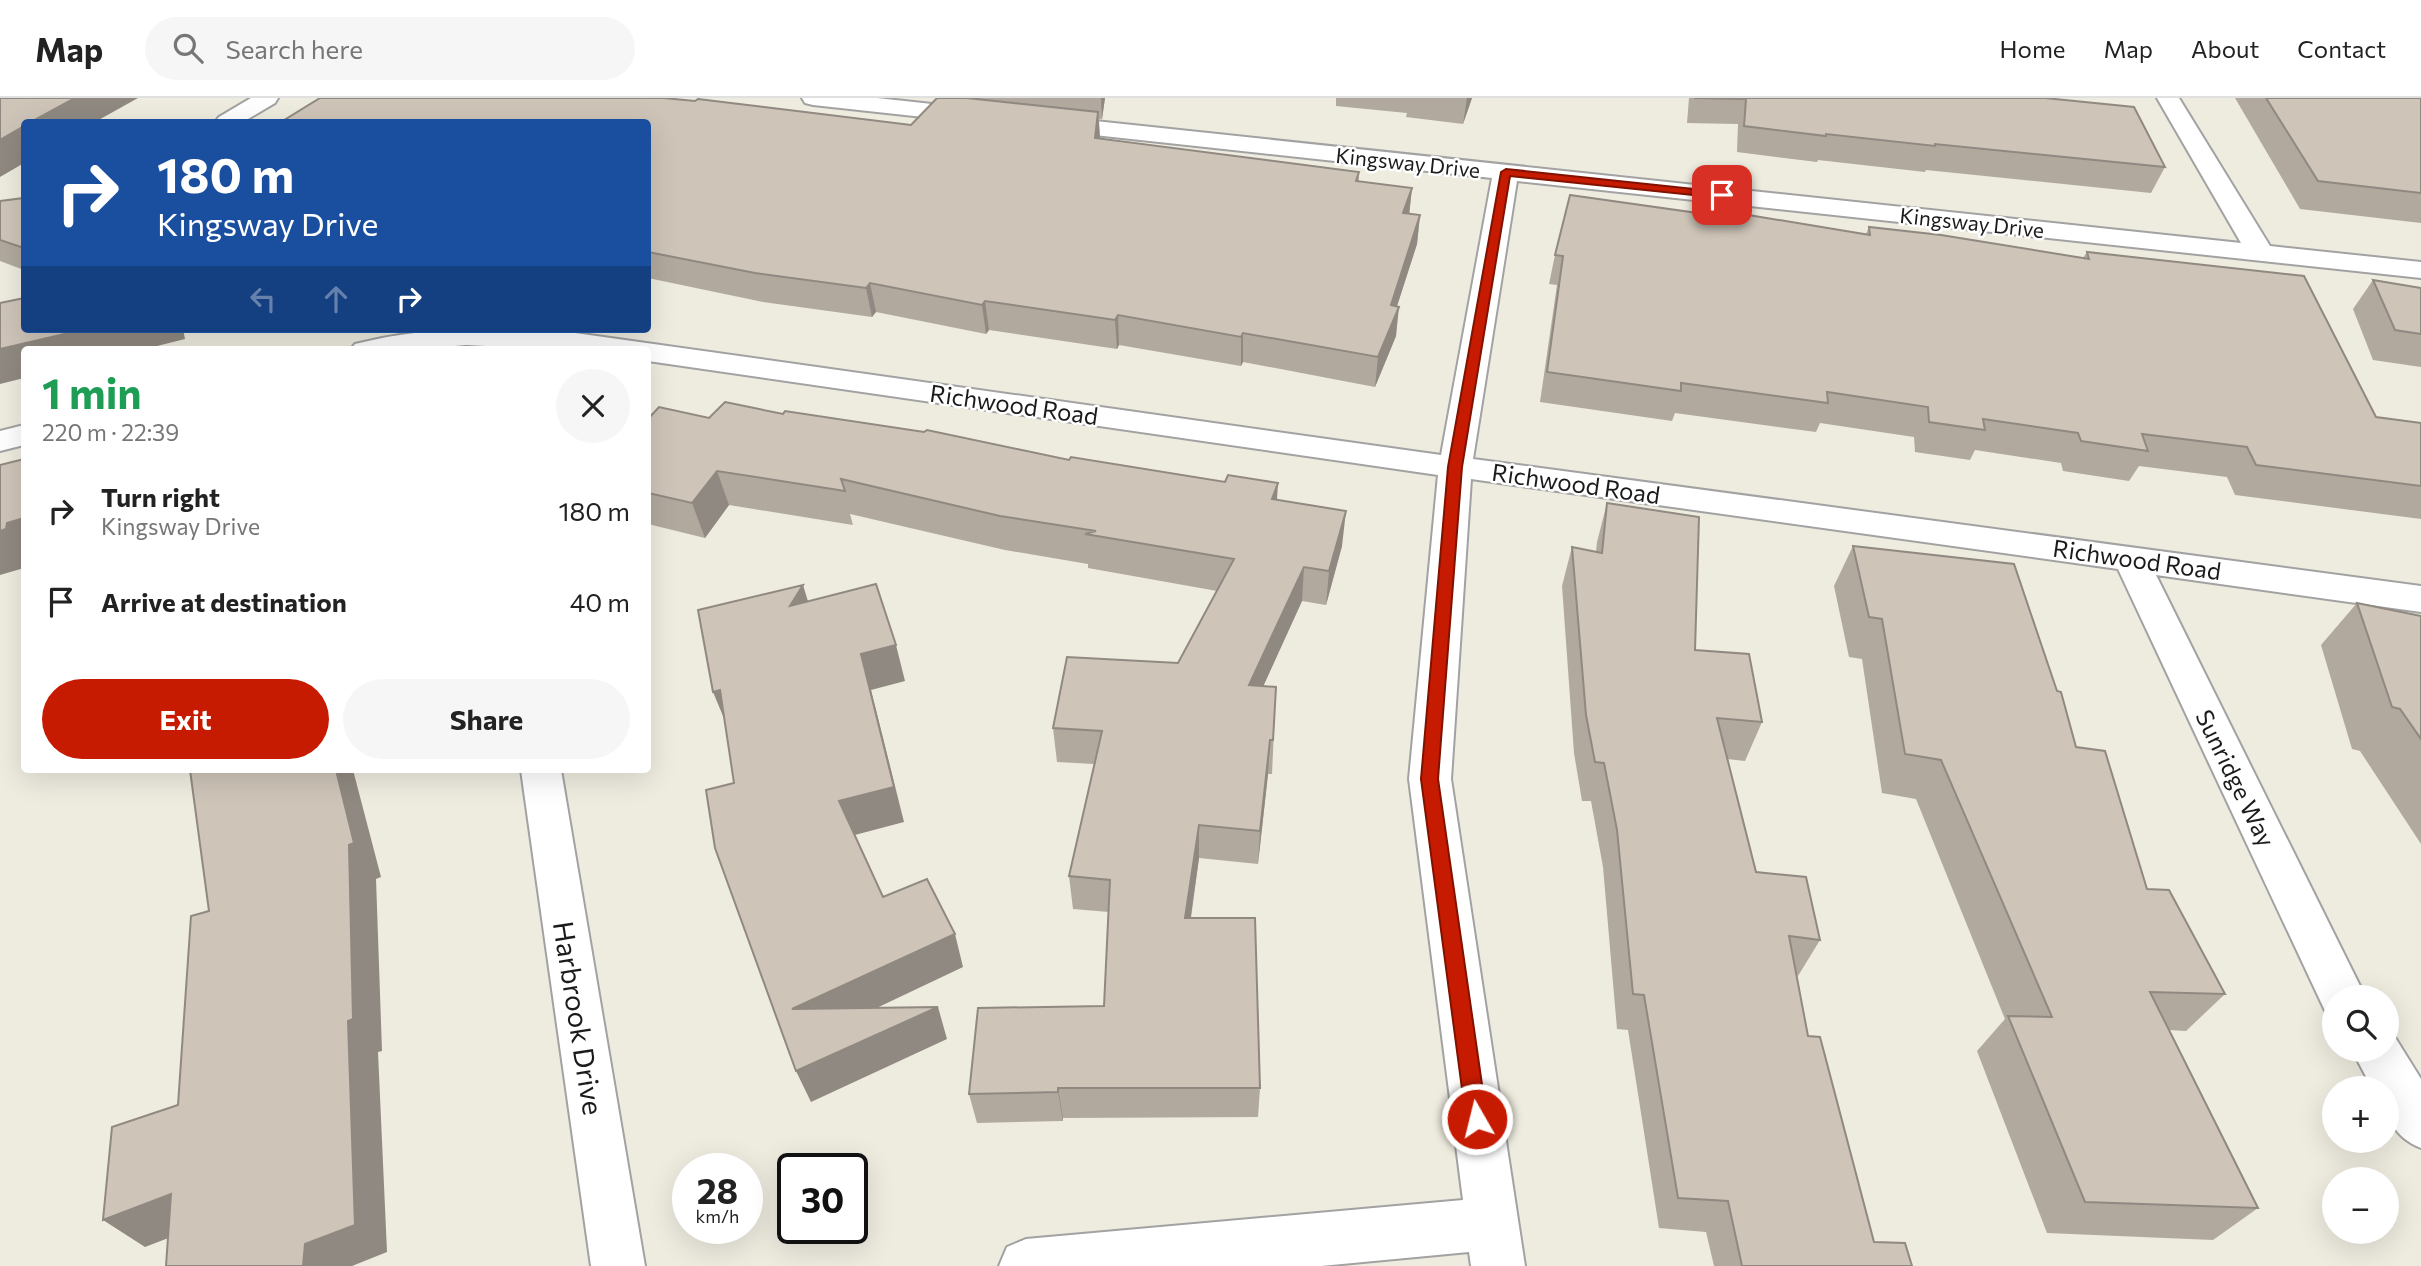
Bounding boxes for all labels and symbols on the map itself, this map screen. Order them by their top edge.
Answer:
street label: Kingsway Drive [1334,142,1482,182]
pin [1692,165,1752,225]
street label: Kingsway Drive [1898,202,2046,242]
street label: Richwood Road [928,378,1100,430]
street label: Richwood Road [1490,457,1662,509]
street label: Richwood Road [2051,533,2223,585]
street label: Sunridge Way [2190,705,2282,851]
street label: Harbrook Drive [547,919,611,1117]
position arrow [1440,1082,1514,1156]
speed limit sign: 30 [777,1153,868,1244]

